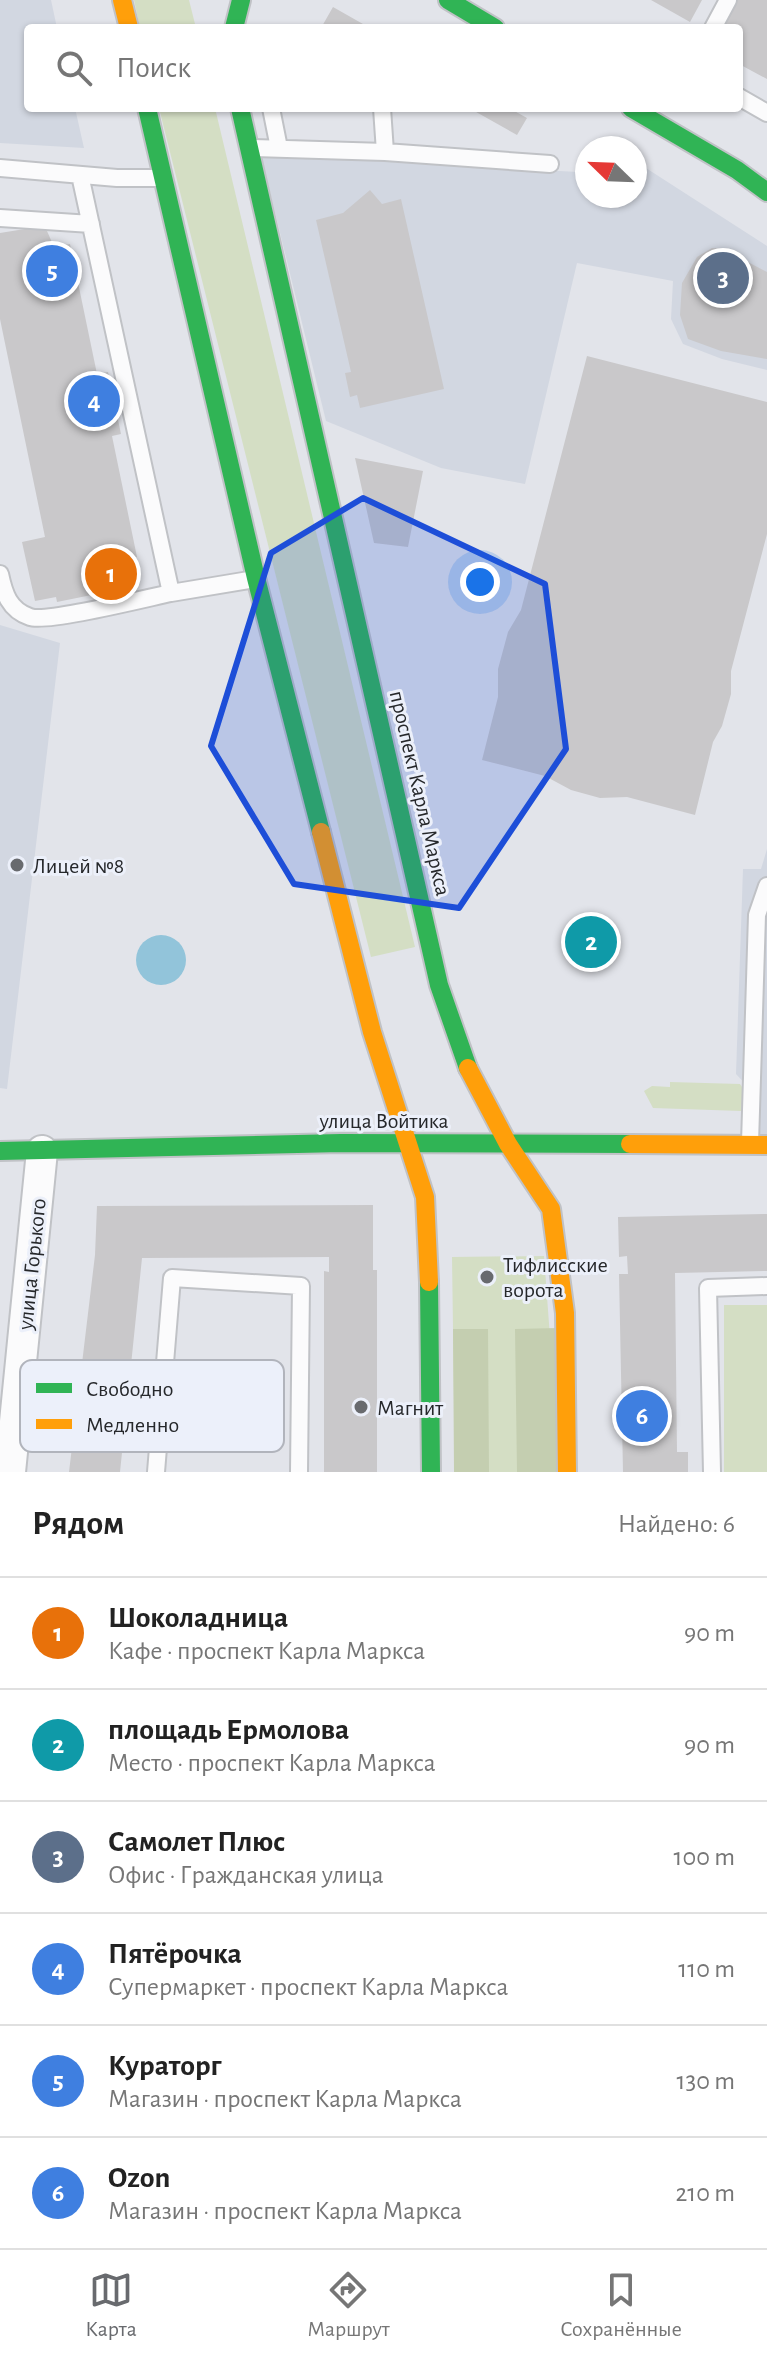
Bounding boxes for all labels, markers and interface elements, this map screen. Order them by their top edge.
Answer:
search box [24,24,743,112]
icon: search [52,46,96,90]
text: Поиск [116,53,191,83]
north arrow [575,136,647,208]
pin: 5 [26,241,78,301]
pin: 3 [697,248,749,308]
pin: 4 [68,371,120,431]
pin: 1 [85,544,137,604]
your location [460,562,500,602]
street label: проспект Карла Маркса [386,688,454,898]
place label: Лицей №8 [33,855,124,877]
marker: Лицей №8 [8,856,26,874]
pin: 2 [565,912,617,972]
street label: улица Войтика [318,1110,449,1132]
street label: улица Горького [14,1197,50,1332]
place label: Тифлисские ворота [503,1254,608,1301]
marker: Тифлисские ворота [478,1268,496,1286]
legend [20,1360,284,1452]
text: Свободно [86,1378,174,1400]
pin: 6 [616,1386,668,1446]
place label: Магнит [377,1397,444,1419]
marker: Магнит [352,1398,370,1416]
text: Медленно [86,1414,179,1436]
text: Рядом [32,1507,124,1541]
text: Найдено: 6 [618,1511,735,1537]
text: Шоколадница [108,1603,288,1633]
text: 1 [53,1620,63,1646]
text: 90 m [684,1620,735,1646]
text: Кафе · проспект Карла Маркса [108,1638,425,1664]
text: площадь Ермолова [108,1715,349,1745]
text: 2 [52,1732,64,1758]
text: 90 m [684,1732,735,1758]
text: Место · проспект Карла Маркса [108,1750,436,1776]
text: Самолет Плюс [108,1827,285,1857]
text: 3 [52,1844,64,1870]
text: 100 m [674,1844,735,1870]
text: Офис · Гражданская улица [108,1862,384,1888]
text: Пятёрочка [108,1939,242,1969]
text: 4 [51,1956,65,1982]
text: 110 m [678,1956,735,1982]
text: Супермаркет · проспект Карла Маркса [108,1974,508,2000]
text: Кураторг [108,2051,221,2081]
text: 5 [52,2068,64,2094]
text: 130 m [677,2068,735,2094]
text: Магазин · проспект Карла Маркса [108,2086,462,2112]
text: Ozon [108,2163,170,2193]
text: 6 [52,2180,64,2206]
text: 210 m [675,2180,735,2206]
text: Магазин · проспект Карла Маркса [108,2198,462,2224]
tab: Карта [85,2268,137,2342]
tab: Маршрут [307,2268,390,2342]
tab: Сохранённые [560,2268,682,2342]

